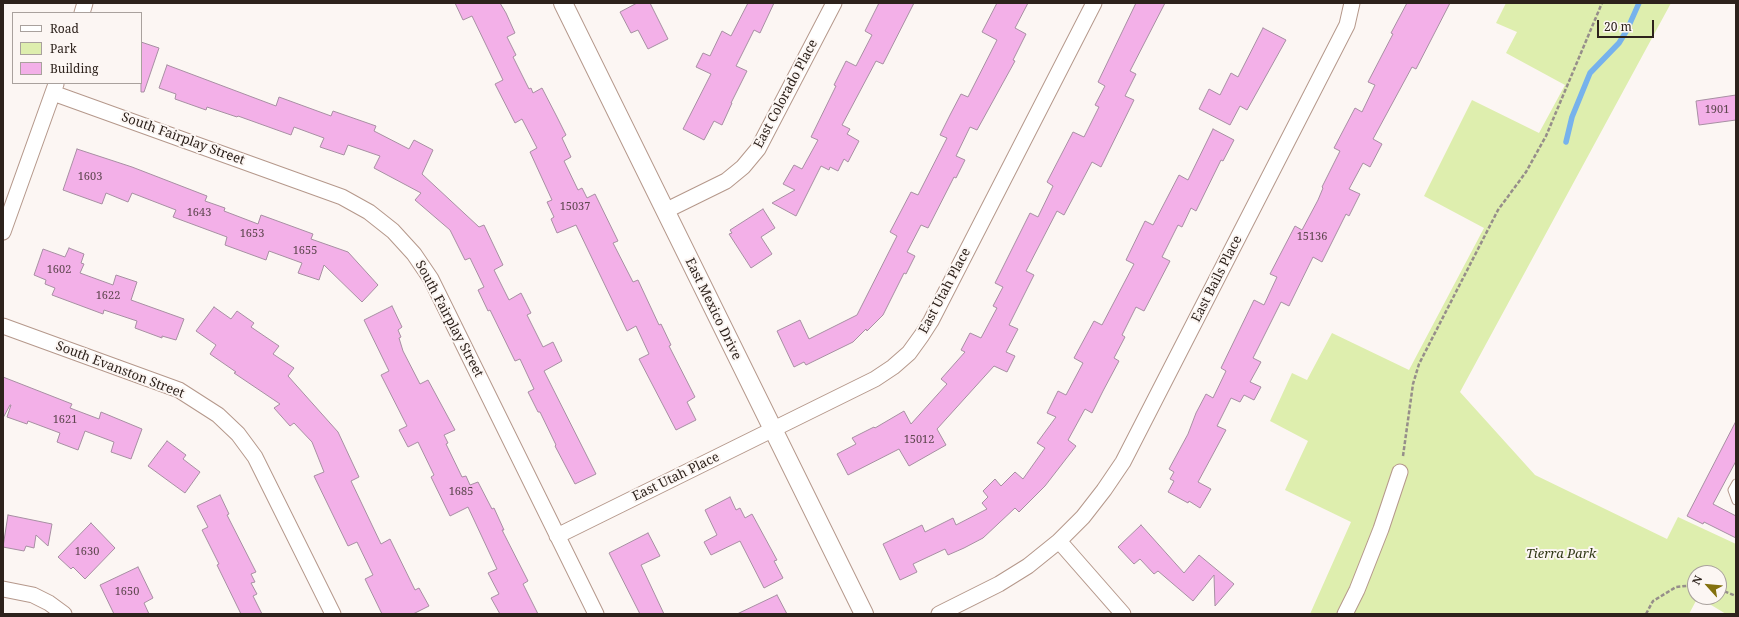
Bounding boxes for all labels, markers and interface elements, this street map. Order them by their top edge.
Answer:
legend [12,12,142,84]
scale bar [1599,12,1656,38]
text: 20 m [1604,18,1632,35]
text: Road [50,20,79,37]
street label: East Colorado Place [751,37,821,151]
text: Park [50,40,77,57]
text: Building [50,60,98,77]
house number: 1901 [1705,103,1729,117]
street label: South Fairplay Street [119,109,247,169]
house number: 1603 [78,170,102,184]
house number: 15037 [560,200,590,214]
house number: 1643 [187,206,211,220]
house number: 1653 [240,227,264,241]
house number: 15136 [1297,230,1327,244]
street label: East Bails Place [1188,233,1246,325]
house number: 1655 [293,244,317,258]
street label: East Utah Place [916,246,974,336]
street label: East Mexico Drive [682,255,744,363]
street label: South Fairplay Street [412,258,486,380]
house number: 1602 [47,263,71,277]
house number: 1622 [96,289,120,303]
street label: South Evanston Street [54,338,186,402]
house number: 1621 [53,413,77,427]
house number: 15012 [904,433,934,447]
street label: East Utah Place [630,449,722,505]
house number: 1685 [449,485,473,499]
house number: 1630 [75,545,99,559]
park label: Tierra Park [1526,546,1596,562]
north arrow [1687,565,1727,605]
text: N [1688,573,1705,587]
house number: 1650 [115,585,139,599]

